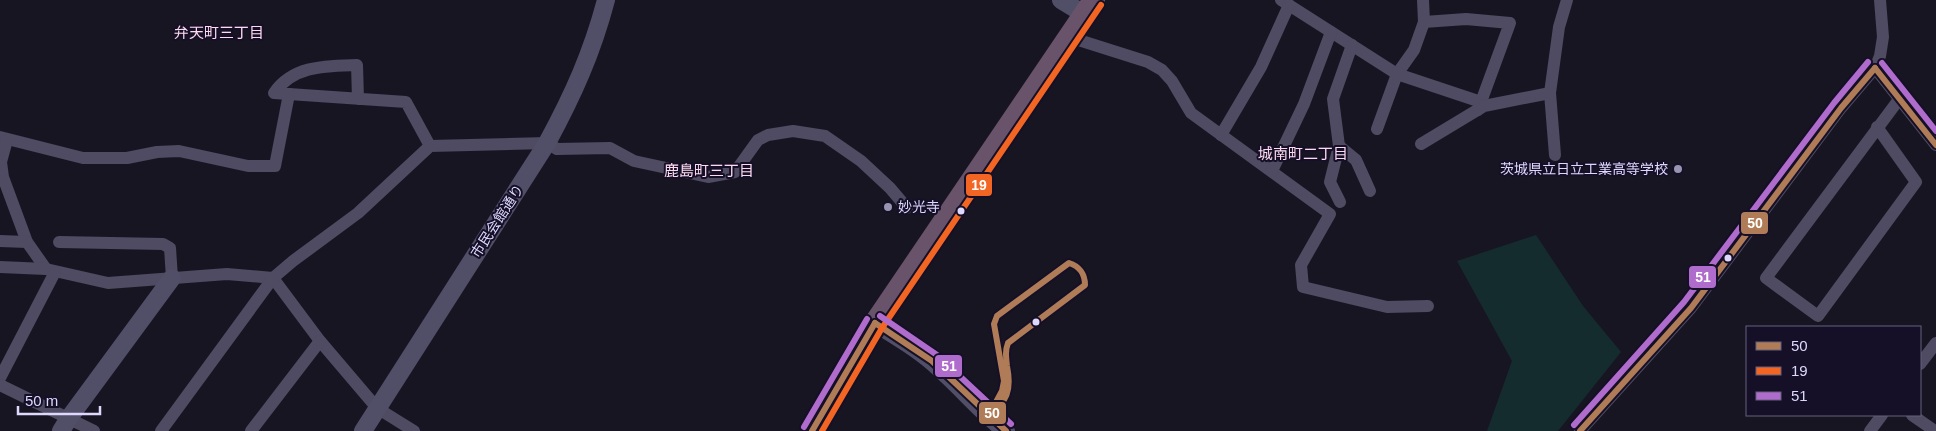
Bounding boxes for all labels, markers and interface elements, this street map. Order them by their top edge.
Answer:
district label: 弁天町三丁目 [174,24,264,41]
district label: 城南町二丁目 [1258,145,1348,162]
place label: 茨城県立日立工業高等学校 [1500,161,1668,177]
district label: 鹿島町三丁目 [664,162,754,179]
marker: 茨城県立日立工業高等学校 [1672,163,1684,175]
line badge: 19 [965,173,993,197]
text: 19 [971,177,987,193]
street label: 市民会館通り [467,181,527,261]
place label: 妙光寺 [898,199,940,215]
marker: 妙光寺 [882,201,894,213]
unlabelled marker [956,206,966,216]
line badge: 50 [1740,211,1769,235]
text: 50 [1747,215,1763,231]
unlabelled marker [1723,253,1733,263]
line badge: 51 [1688,265,1717,289]
text: 51 [1695,269,1711,285]
unlabelled marker [1031,317,1041,327]
legend [1746,326,1921,416]
text: 50 [1791,337,1808,354]
line badge: 51 [934,354,963,378]
text: 51 [941,358,957,374]
text: 19 [1791,362,1808,379]
scale bar [18,384,100,416]
text: 51 [1791,387,1808,404]
text: 50 m [25,392,58,409]
line badge: 50 [978,401,1007,425]
text: 50 [984,405,1000,421]

